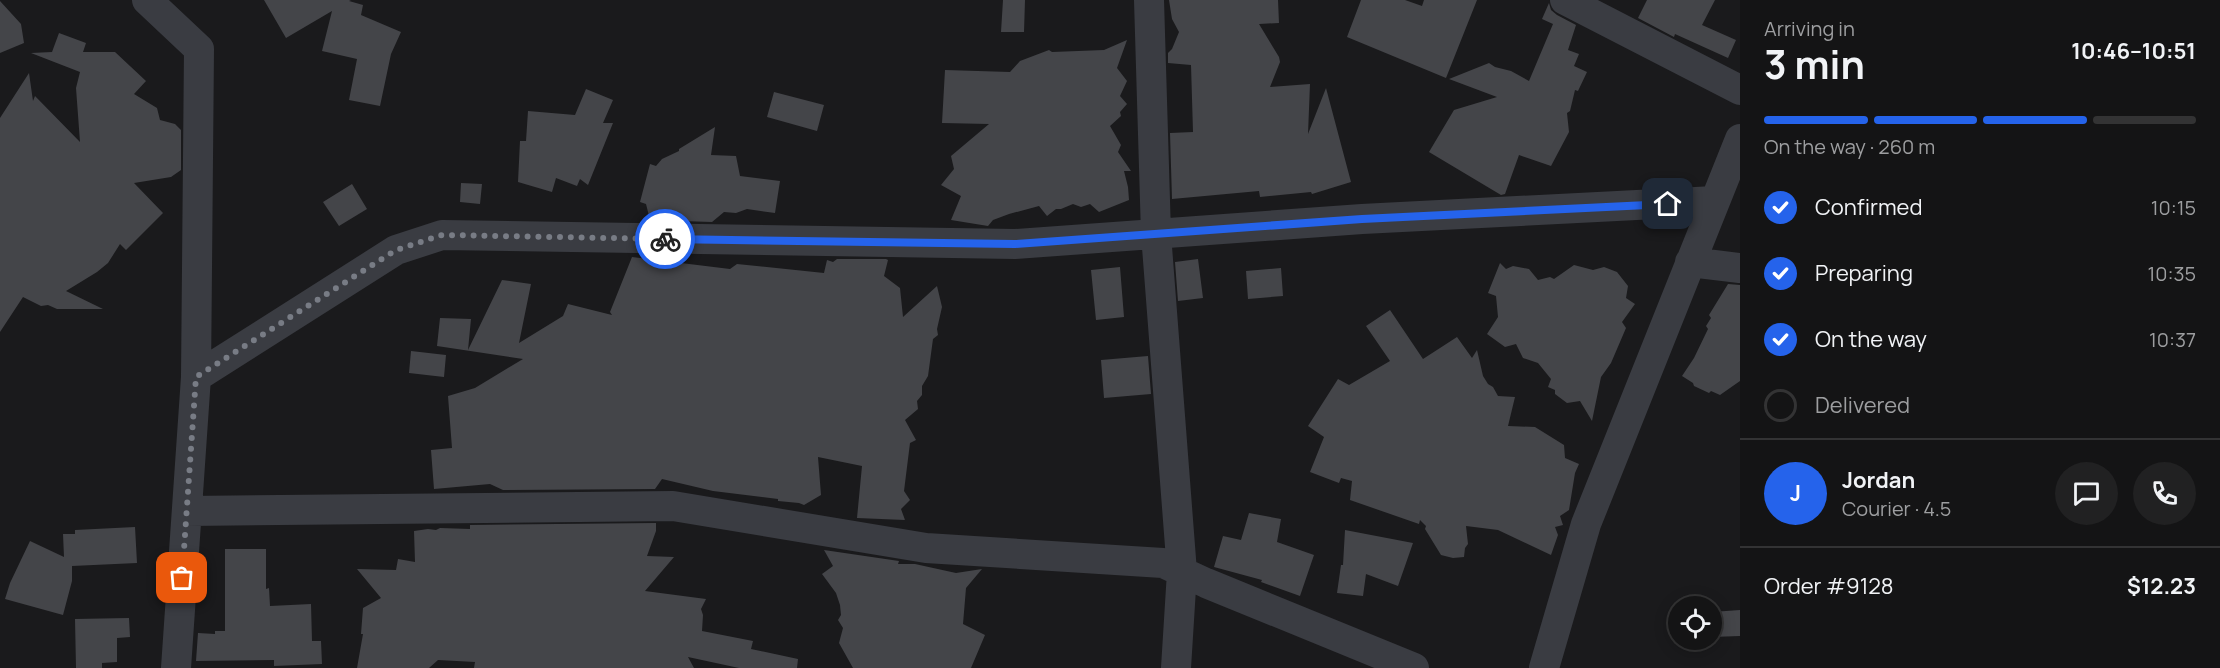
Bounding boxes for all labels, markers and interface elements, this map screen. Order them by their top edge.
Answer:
text: Arriving in [1764,15,1855,42]
text: 10:46–10:51 [2071,36,2196,66]
text: 3 min [1764,37,1865,91]
text: On the way · 260 m [1764,133,1935,160]
pin [1642,178,1693,229]
icon: home [1651,187,1684,220]
icon: check [1764,191,1797,224]
text: Confirmed [1815,192,1923,222]
text: 10:15 [2151,194,2196,221]
courier [635,209,695,269]
icon: bike [649,223,682,256]
icon: check [1764,257,1797,290]
text: Preparing [1815,258,1913,288]
text: 10:35 [2147,260,2196,287]
icon: check [1764,323,1797,356]
text: On the way [1815,324,1927,354]
text: 10:37 [2149,326,2196,353]
text: Delivered [1815,390,1910,420]
button: chat [2055,462,2118,525]
button: phone [2133,462,2196,525]
text: Jordan [1842,465,1915,495]
text: J [1790,478,1801,508]
text: Courier · 4.5 [1842,495,1951,522]
pin [156,552,207,603]
icon: bag [165,561,198,594]
text: Order #9128 [1764,571,1894,601]
text: $12.23 [2127,571,2196,601]
map controls [1668,596,1722,650]
button: locate [1668,596,1722,650]

